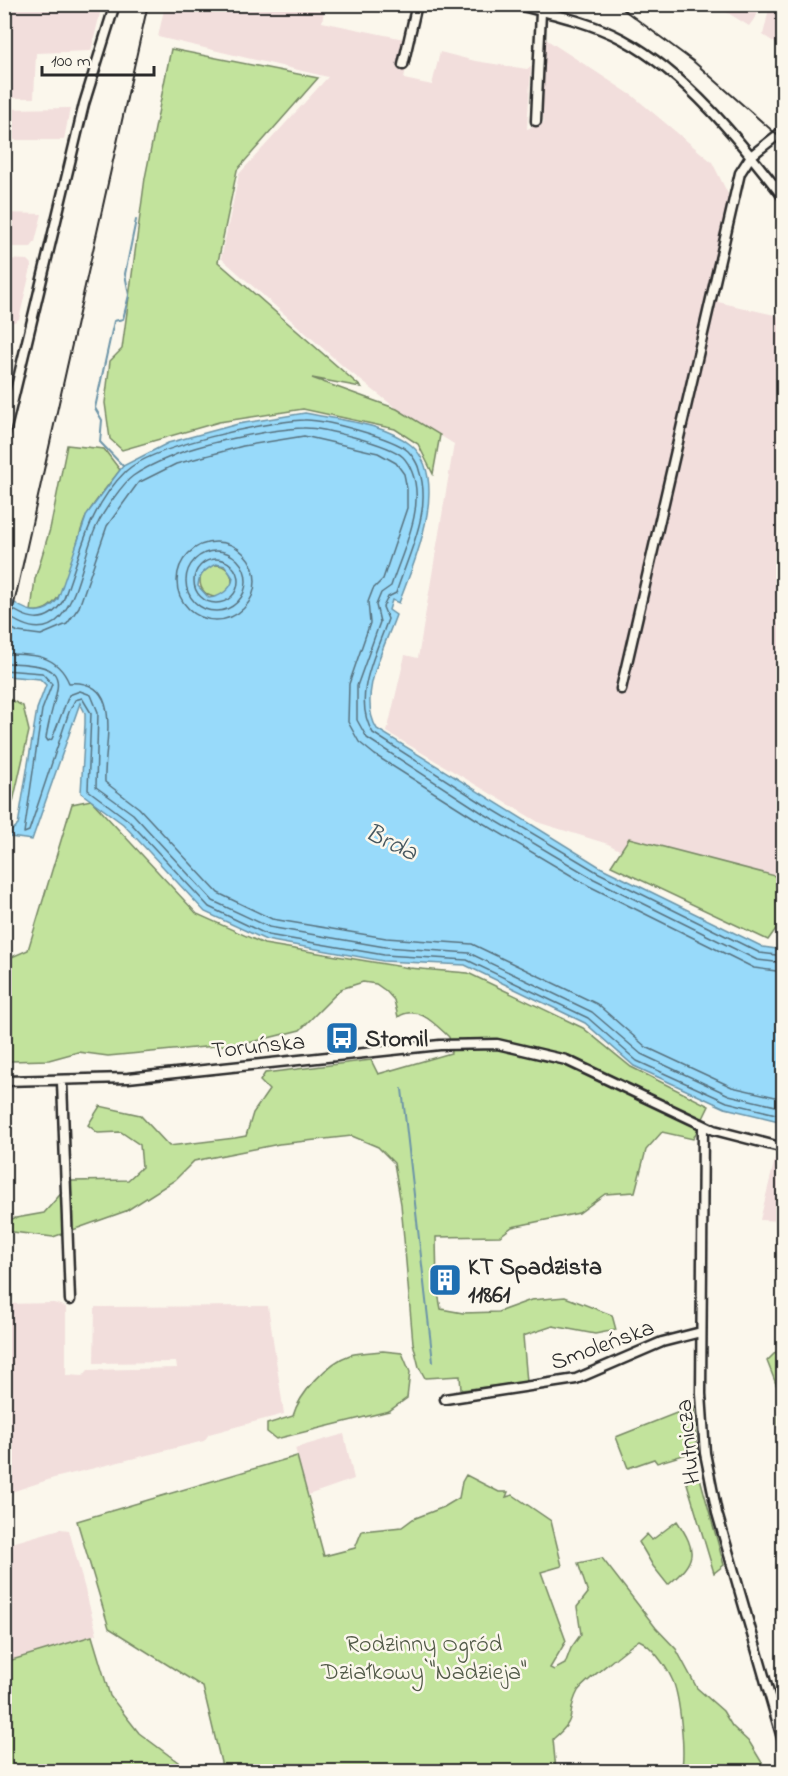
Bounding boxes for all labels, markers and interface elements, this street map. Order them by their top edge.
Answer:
scale bar [42,39,154,77]
text: 100 m [51,49,91,75]
water label: Brda [358,815,424,873]
bus stop icon: Stomil [324,1020,360,1056]
place label: Stomil [365,1023,428,1058]
street label: Toruńska [210,1025,307,1070]
place label: KT Spadzista 11861 [468,1251,602,1314]
building icon: KT Spadzista 11861 [427,1262,463,1298]
street label: Smoleńska [546,1311,660,1381]
street label: Hutnicza [668,1397,711,1486]
park label: Rodzinny Ogród Działkowy "Nadzieja" [320,1628,527,1692]

